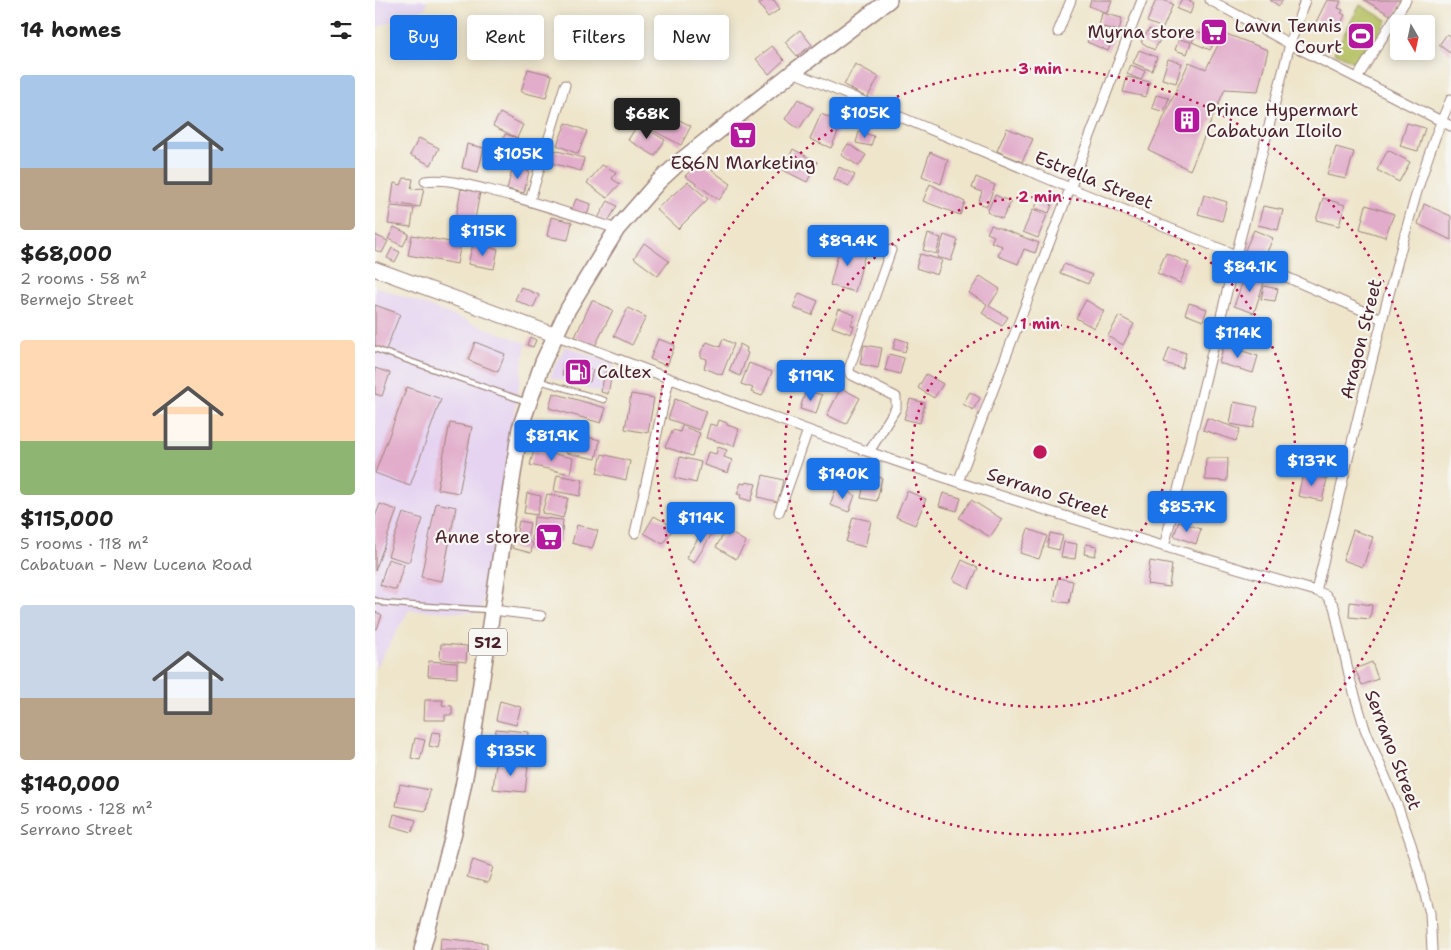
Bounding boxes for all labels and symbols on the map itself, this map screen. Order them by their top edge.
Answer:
place label: Lawn Tennis Court [1234,14,1342,59]
north arrow [1390,15,1435,60]
supermarket icon: Myrna store [1199,17,1229,47]
place label: Myrna store [1087,20,1195,44]
sports icon: Lawn Tennis Court [1346,21,1376,51]
text: 3 min [1018,59,1062,79]
pin: $105K [830,96,900,139]
pin: $68K [617,98,677,140]
place label: Prince Hypermart Cabatuan Iloilo [1206,98,1359,143]
building icon: Prince Hypermart Cabatuan Iloilo [1172,105,1202,135]
supermarket icon: E&6N Marketing [728,120,758,150]
pin: $105K [483,138,553,180]
street label: Estrella Street [1031,145,1157,215]
place label: E&6N Marketing [671,151,815,175]
text: 2 min [1018,187,1062,207]
pin: $115K [448,214,518,257]
pin: $89.4K [807,224,889,267]
pin: $84.1K [1209,250,1291,293]
street label: Aragon Street [1334,276,1388,402]
text: 1 min [1020,314,1060,334]
pin: $114K [1203,316,1273,359]
fuel station icon: Caltex [563,357,593,387]
place label: Caltex [597,360,651,384]
pin: $119K [776,360,846,402]
pin: $81.9K [511,420,593,462]
centre of rings [1031,443,1049,461]
pin: $137K [1277,444,1347,487]
pin: $140K [808,458,878,500]
street label: Serrano Street [984,462,1112,524]
pin: $85.7K [1146,490,1228,533]
pin: $114K [666,502,736,544]
supermarket icon: Anne store [534,522,564,552]
place label: Anne store [434,525,530,549]
road number: 512 [469,628,507,656]
street label: Serrano Street [1359,686,1427,814]
pin: $135K [476,734,546,777]

